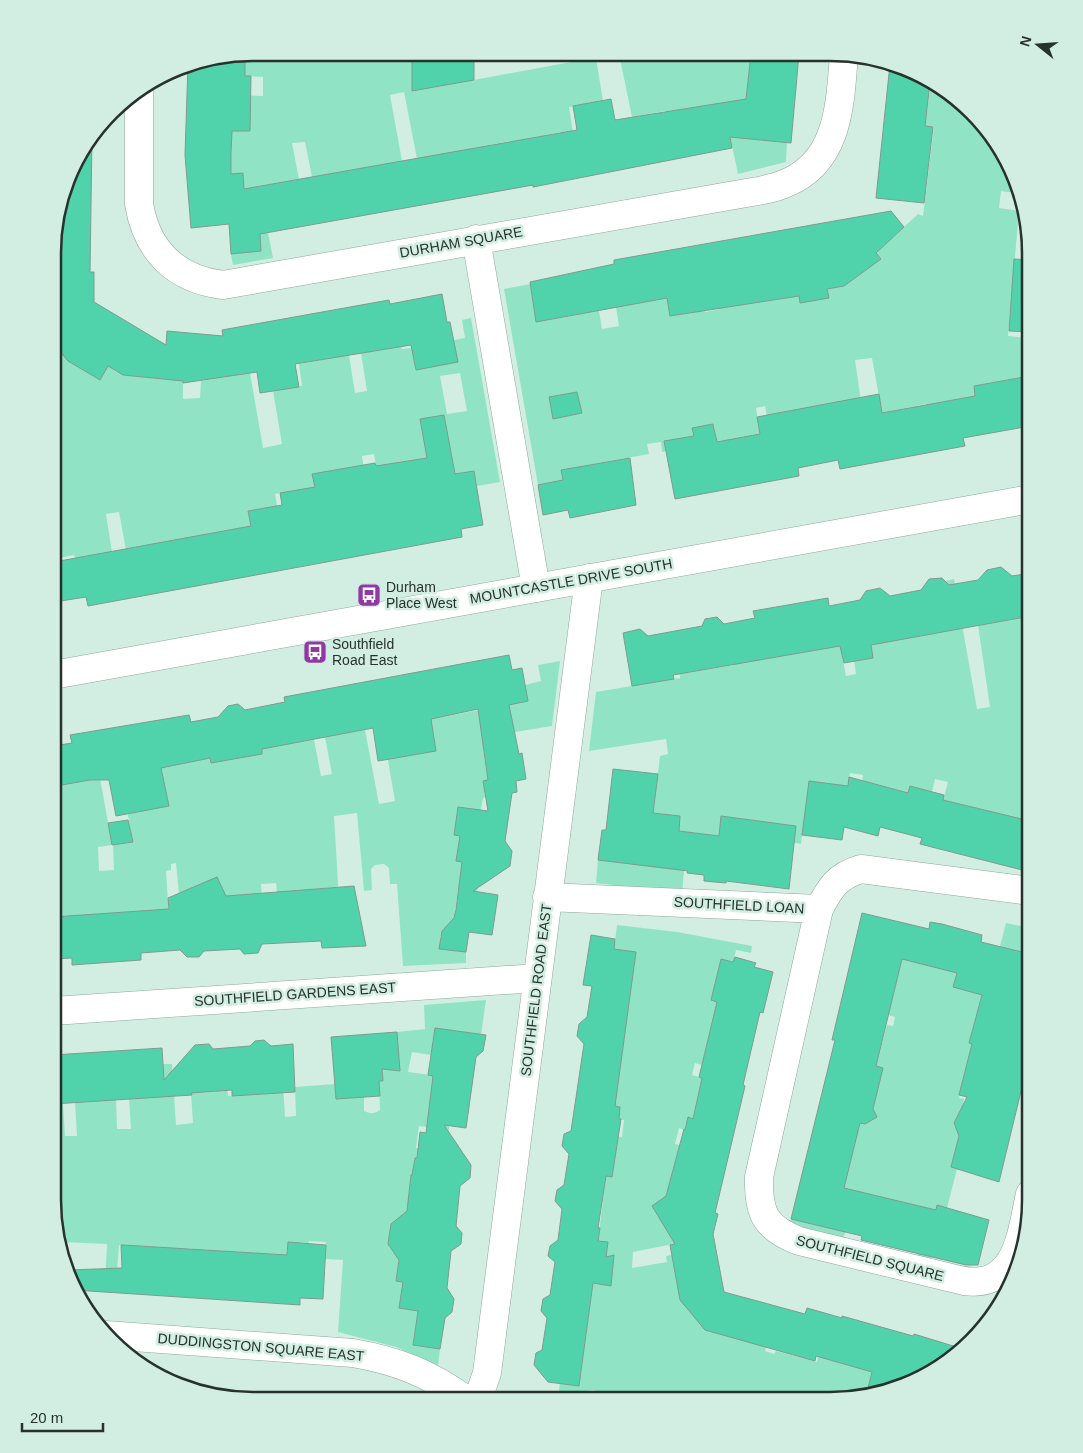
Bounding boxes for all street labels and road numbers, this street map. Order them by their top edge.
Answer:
street label: DURHAM SQUARE [398,223,524,261]
street label: MOUNTCASTLE DRIVE SOUTH [468,555,674,607]
street label: SOUTHFIELD LOAN [673,894,805,916]
street label: SOUTHFIELD ROAD EAST [517,902,555,1077]
street label: SOUTHFIELD GARDENS EAST [194,979,397,1009]
street label: SOUTHFIELD SQUARE [794,1232,946,1284]
street label: DUDDINGSTON SQUARE EAST [157,1330,365,1364]

